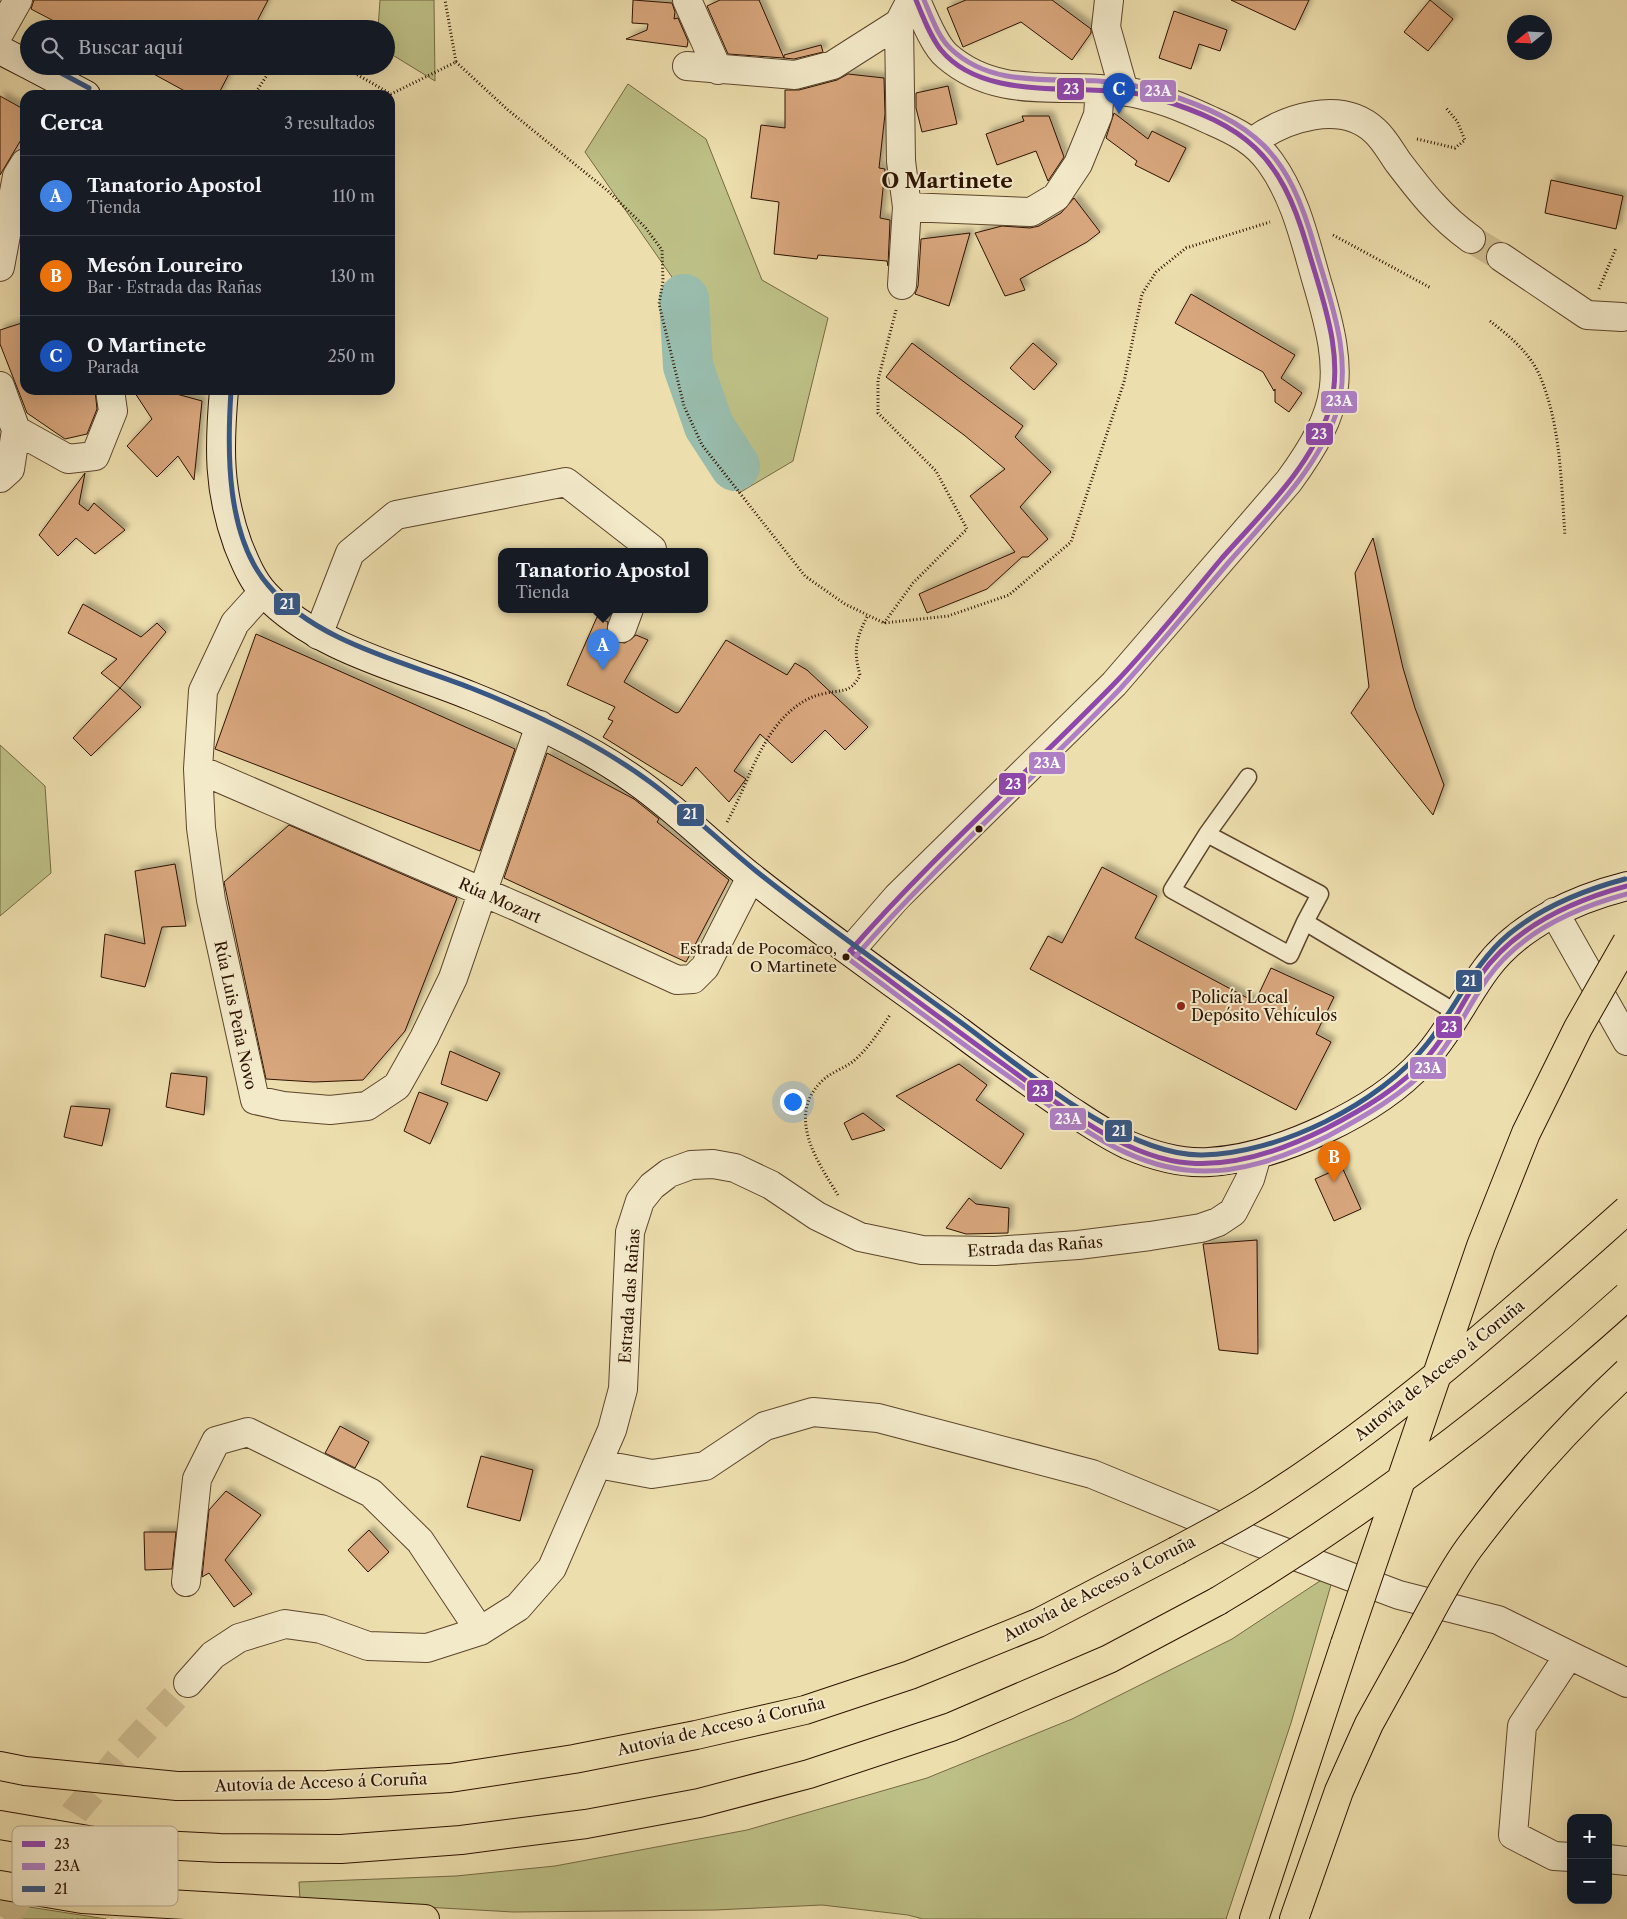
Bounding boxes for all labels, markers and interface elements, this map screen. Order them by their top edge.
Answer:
north arrow [1507,15,1552,60]
search box [20,20,395,75]
icon: search [38,34,66,62]
text: Buscar aquí [78,36,183,59]
pin: C [1103,73,1135,114]
line badge: 23 [1056,77,1085,101]
line badge: 23A [1139,79,1177,103]
text: 23 [1063,80,1079,98]
text: 23A [1145,82,1173,100]
text: Cerca [40,110,103,135]
text: 3 resultados [284,113,375,133]
district label: O Martinete [881,168,1013,193]
text: Tanatorio Apostol [87,174,262,197]
text: A [50,186,62,206]
text: 110 m [332,186,375,206]
text: Tienda [87,197,141,217]
text: Mesón Loureiro [87,254,243,277]
text: B [50,266,62,286]
text: 130 m [330,266,375,286]
text: Bar · Estrada das Rañas [87,277,262,297]
text: O Martinete [87,334,206,357]
text: C [50,346,62,366]
text: 250 m [328,346,375,366]
text: Parada [87,357,139,377]
line badge: 23A [1320,390,1358,414]
text: 23A [1326,392,1354,410]
line badge: 23 [1305,422,1334,446]
text: 23 [1311,425,1327,443]
popup [498,548,708,613]
text: Tanatorio Apostol [516,559,690,582]
text: Tienda [516,582,569,602]
line badge: 21 [273,592,301,616]
text: 21 [280,595,295,613]
pin: A [587,629,619,670]
line badge: 23A [1028,751,1066,775]
text: 23A [1034,754,1062,772]
line badge: 23 [998,772,1027,796]
text: 23 [1005,775,1021,793]
line badge: 21 [676,803,705,827]
text: 21 [683,805,698,823]
unlabelled marker [974,824,984,834]
street label: Rúa Mozart [456,873,545,927]
street label: Rúa Luis Peña Novo [210,939,262,1092]
place label: Estrada de Pocomaco, O Martinete [680,939,837,976]
marker: Estrada de Pocomaco, O Martinete [841,952,851,962]
line badge: 21 [1455,969,1483,993]
text: 21 [1462,972,1477,990]
place label: Policía Local Depósito Vehículos [1191,987,1337,1025]
marker: Policía Local Depósito Vehículos [1175,1000,1187,1012]
line badge: 23 [1435,1015,1463,1039]
text: 23 [1441,1018,1457,1036]
line badge: 23A [1409,1056,1447,1080]
text: 23A [1415,1059,1443,1077]
line badge: 23 [1026,1079,1054,1103]
text: 23 [1032,1082,1048,1100]
your location [780,1089,806,1115]
line badge: 23A [1049,1107,1087,1131]
text: 23A [1055,1110,1083,1128]
line badge: 21 [1104,1119,1133,1143]
text: 21 [1112,1122,1127,1140]
pin: B [1318,1141,1350,1182]
street label: Estrada das Rañas [614,1228,644,1364]
street label: Estrada das Rañas [967,1231,1103,1261]
street label: Autovía de Acceso á Coruña [1349,1295,1528,1445]
street label: Autovía de Acceso á Coruña [999,1531,1199,1646]
street label: Autovía de Acceso á Coruña [614,1692,827,1760]
street label: Autovía de Acceso á Coruña [213,1768,428,1796]
map controls [1567,1814,1612,1904]
button: + [1567,1814,1612,1859]
legend [12,1826,178,1906]
text: 23 [54,1835,70,1853]
text: 23A [54,1857,81,1875]
button: − [1567,1859,1612,1904]
text: 21 [54,1880,68,1898]

